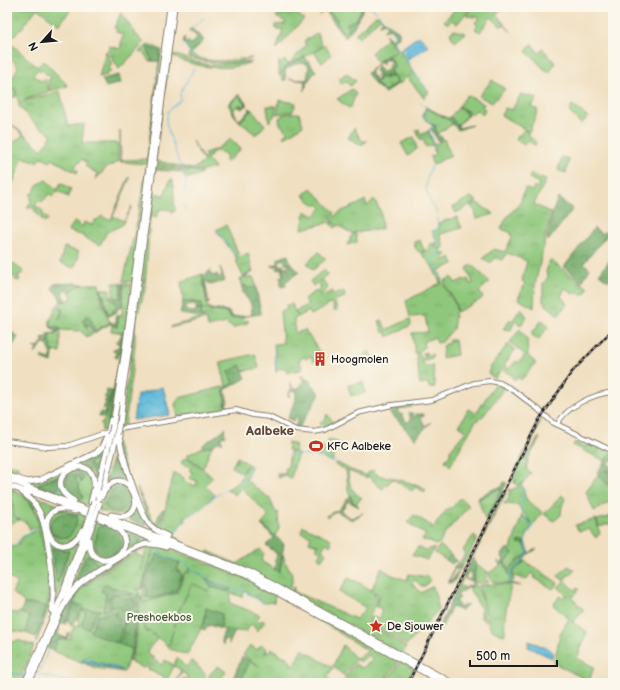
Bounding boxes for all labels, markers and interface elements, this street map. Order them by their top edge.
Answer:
north arrow [22,22,62,62]
text: N [26,40,41,53]
building icon: Hoogmolen [312,351,328,367]
place label: Hoogmolen [331,353,388,366]
district label: Aalbeke [245,423,294,439]
sports icon: KFC Aalbeke [308,438,324,454]
place label: KFC Aalbeke [327,440,392,453]
park label: Preshoekbos [127,611,192,624]
place icon: De Sjouwer [368,618,384,634]
place label: De Sjouwer [387,620,445,633]
scale bar [470,642,557,668]
text: 500 m [476,649,510,664]

